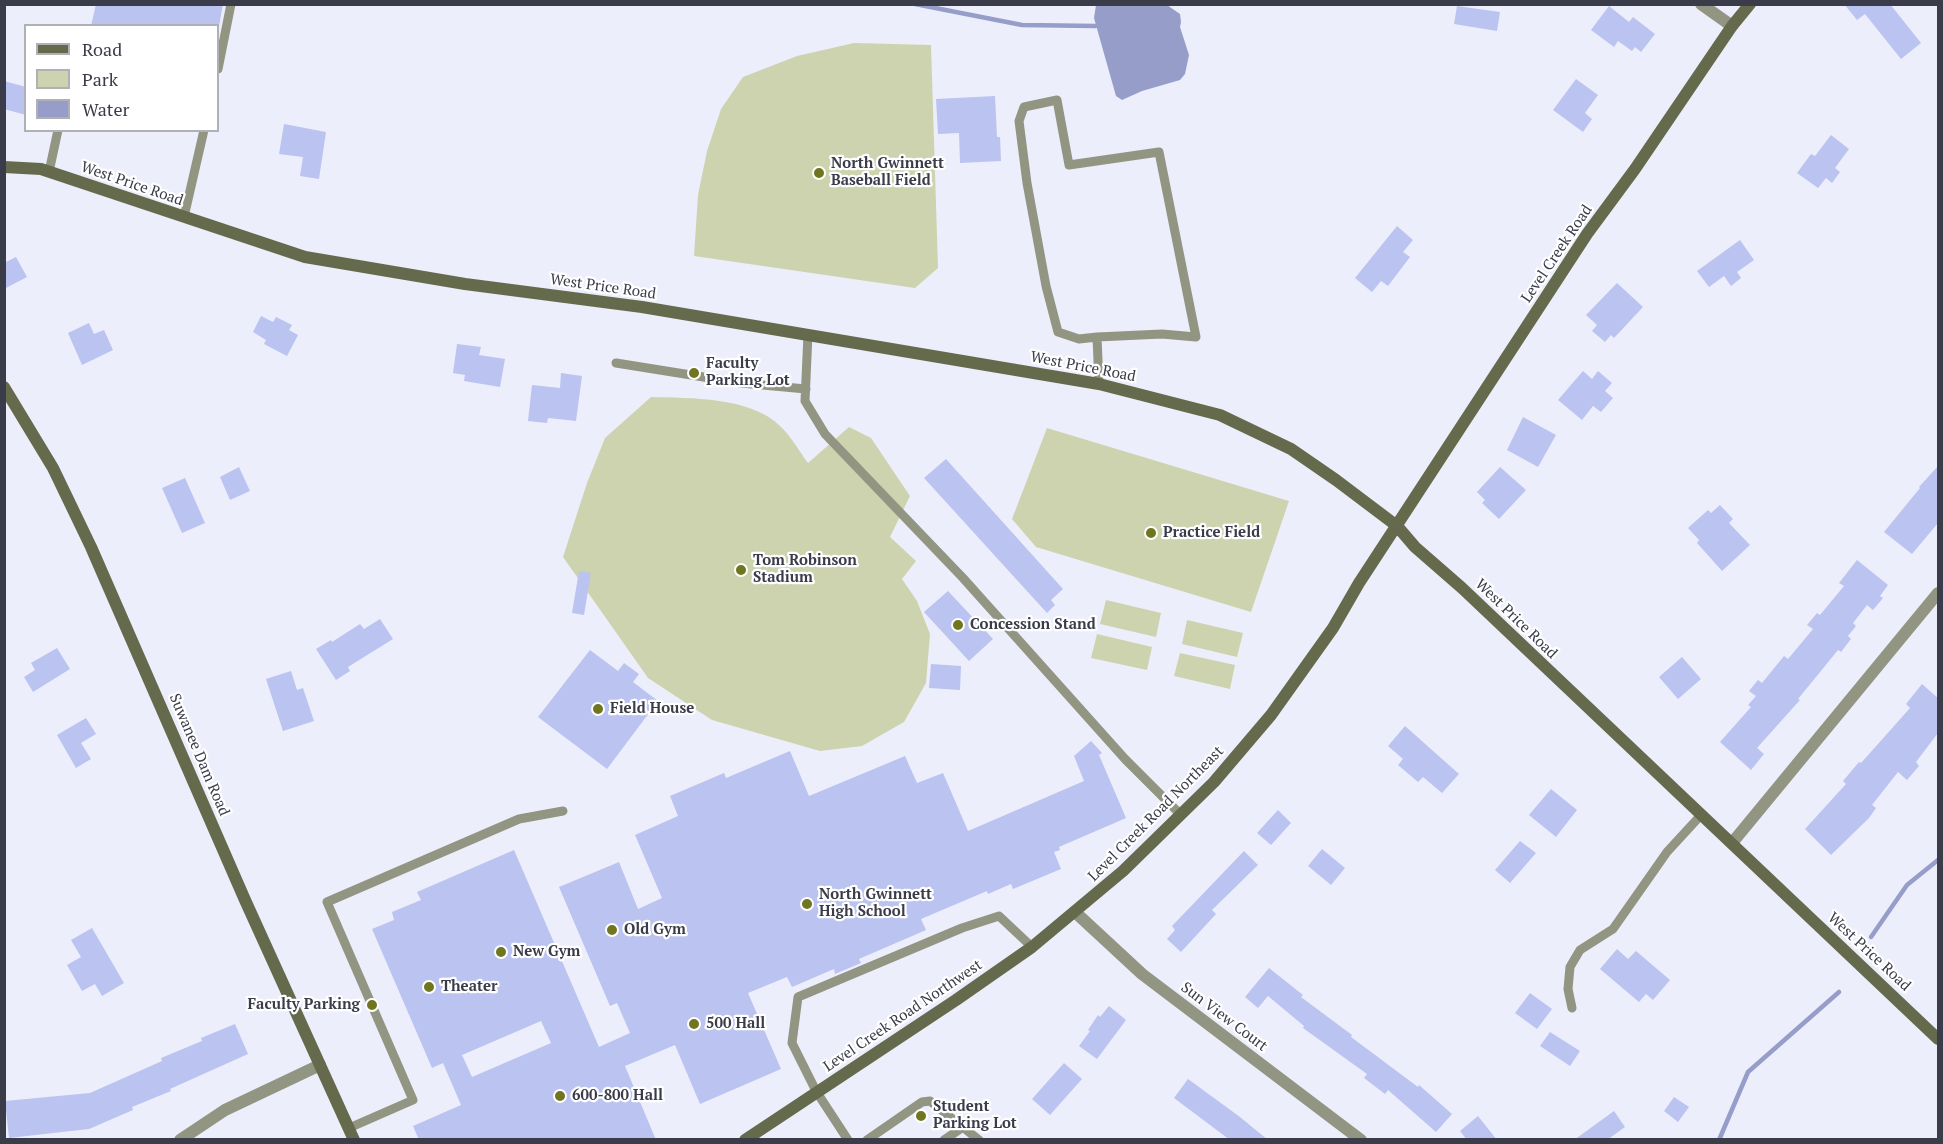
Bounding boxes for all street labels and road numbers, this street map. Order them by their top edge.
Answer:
street label: West Price Road [79,158,185,210]
street label: Level Creek Road [1518,202,1596,306]
street label: West Price Road [549,271,657,303]
street label: West Price Road [1029,348,1137,386]
street label: West Price Road [1471,575,1561,663]
street label: Suwanee Dam Road [165,691,233,819]
street label: Level Creek Road Northeast [1085,743,1227,885]
street label: West Price Road [1824,909,1914,995]
street label: Level Creek Road Northwest [820,956,986,1076]
street label: Sun View Court [1177,979,1271,1055]

